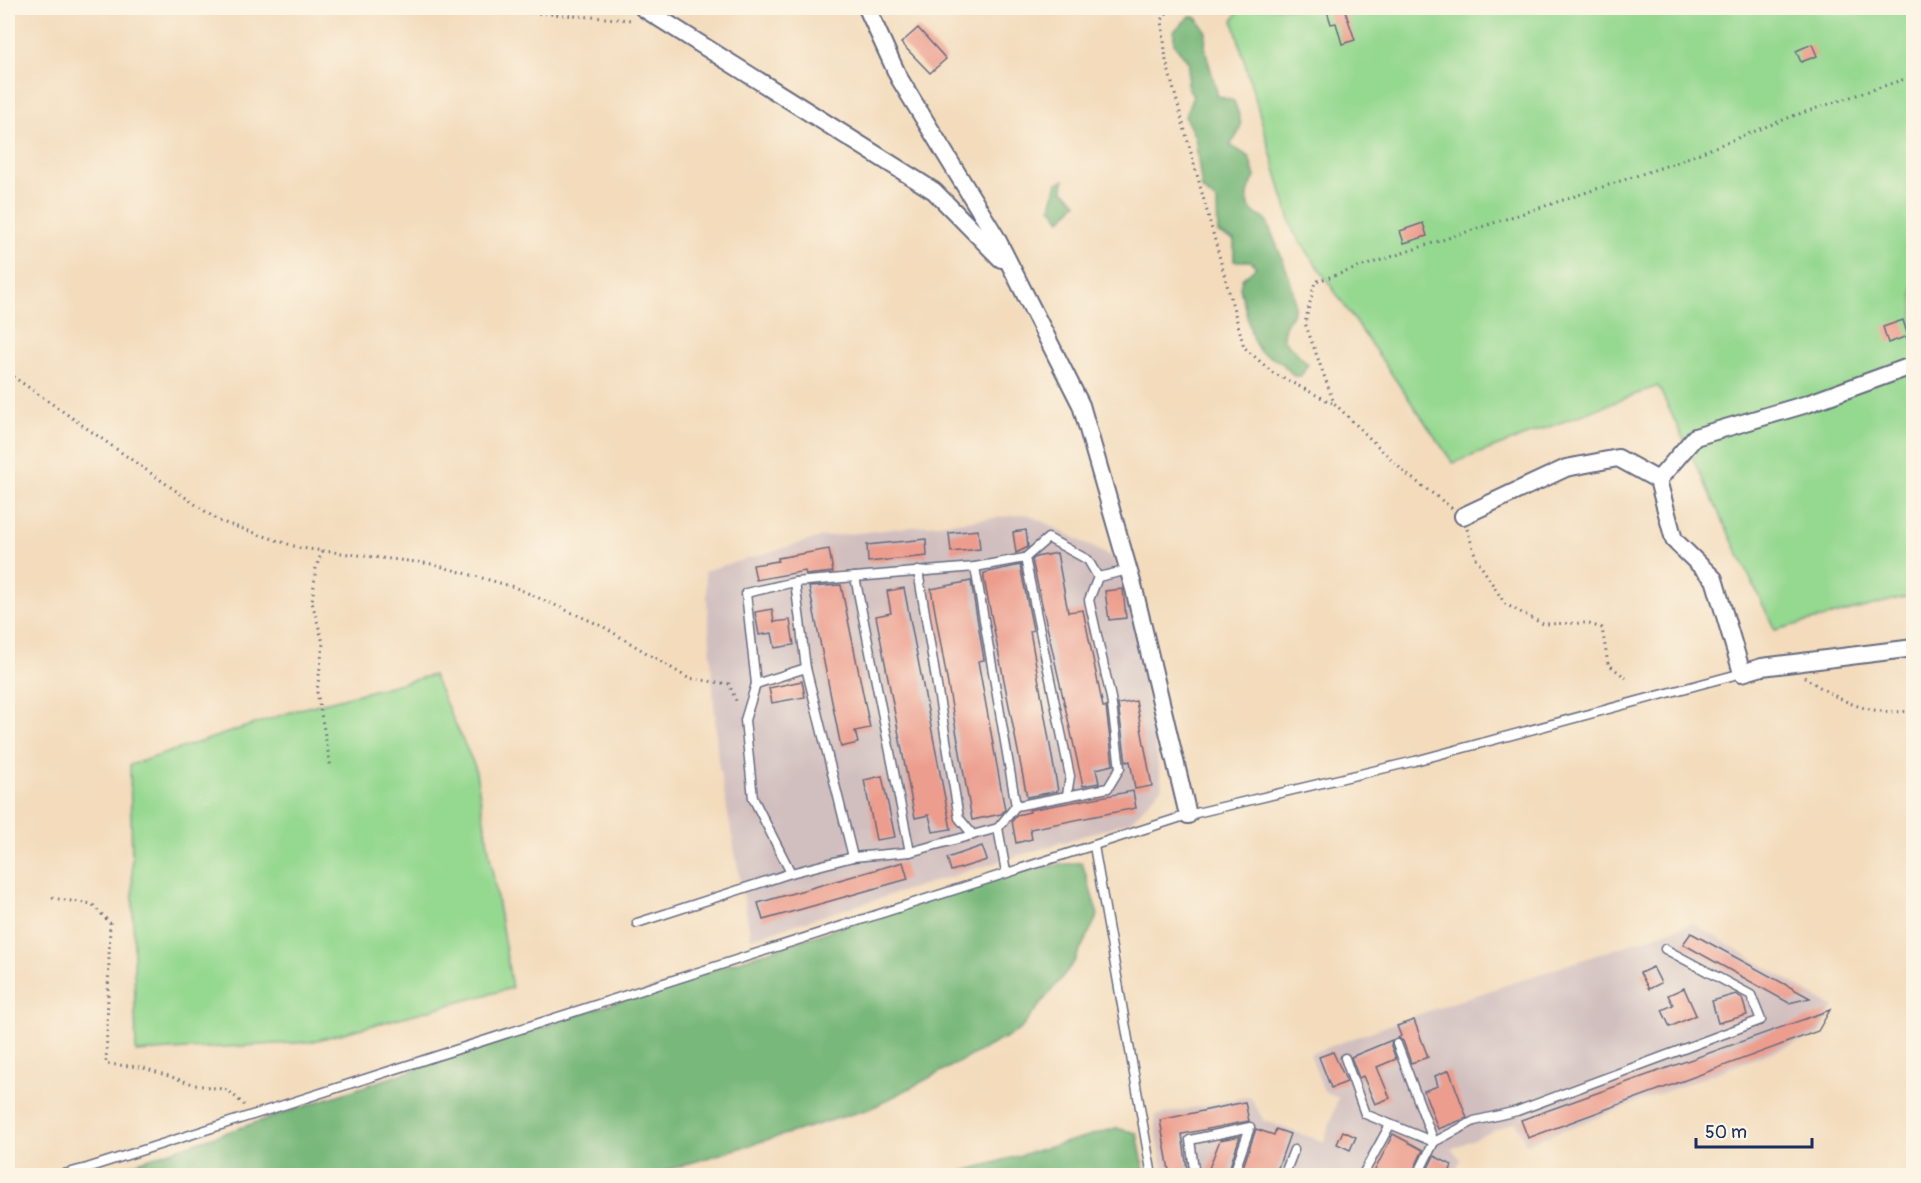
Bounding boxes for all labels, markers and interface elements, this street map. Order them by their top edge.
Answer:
scale bar [1696,1111,1812,1149]
text: 50 m [1705,1121,1747,1144]

